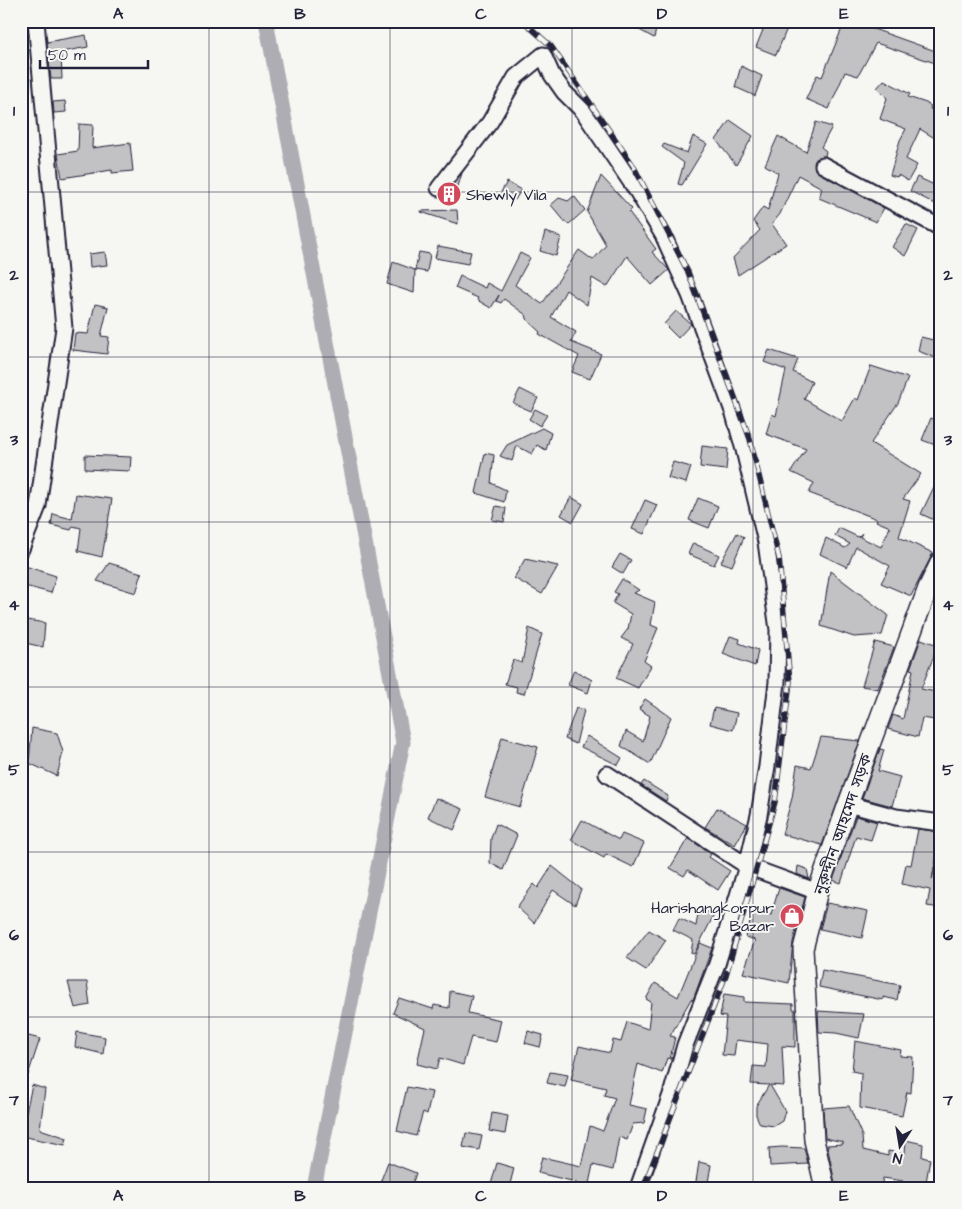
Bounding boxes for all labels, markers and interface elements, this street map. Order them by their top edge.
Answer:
text: A [113,3,124,25]
text: B [294,3,306,25]
text: C [475,3,487,25]
text: D [657,3,668,25]
text: E [839,3,849,25]
scale bar [40,38,148,70]
text: 50 m [48,45,86,66]
text: 1 [13,100,16,122]
text: 1 [947,100,950,122]
building icon: Shewly Vila [436,181,462,207]
place label: Shewly Vila [466,184,547,207]
text: 2 [8,264,19,286]
text: 2 [942,264,953,286]
text: 3 [9,429,19,451]
text: 3 [943,429,953,451]
text: 4 [9,594,20,616]
text: 4 [943,594,954,616]
street label: নুরুদ্দীন আহমেদ সড়ক [808,750,878,899]
text: 5 [8,759,20,781]
text: 5 [942,759,954,781]
place label: Harishangkorpur Bazar [651,897,774,937]
shop icon: Harishangkorpur Bazar [779,903,805,929]
text: 6 [9,924,19,946]
text: 6 [943,924,953,946]
text: 7 [8,1089,19,1111]
text: 7 [942,1089,953,1111]
north arrow [874,1122,924,1172]
text: N [891,1147,904,1168]
text: A [113,1185,124,1207]
text: B [294,1185,306,1207]
text: C [475,1185,487,1207]
text: D [657,1185,668,1207]
text: E [839,1185,849,1207]

